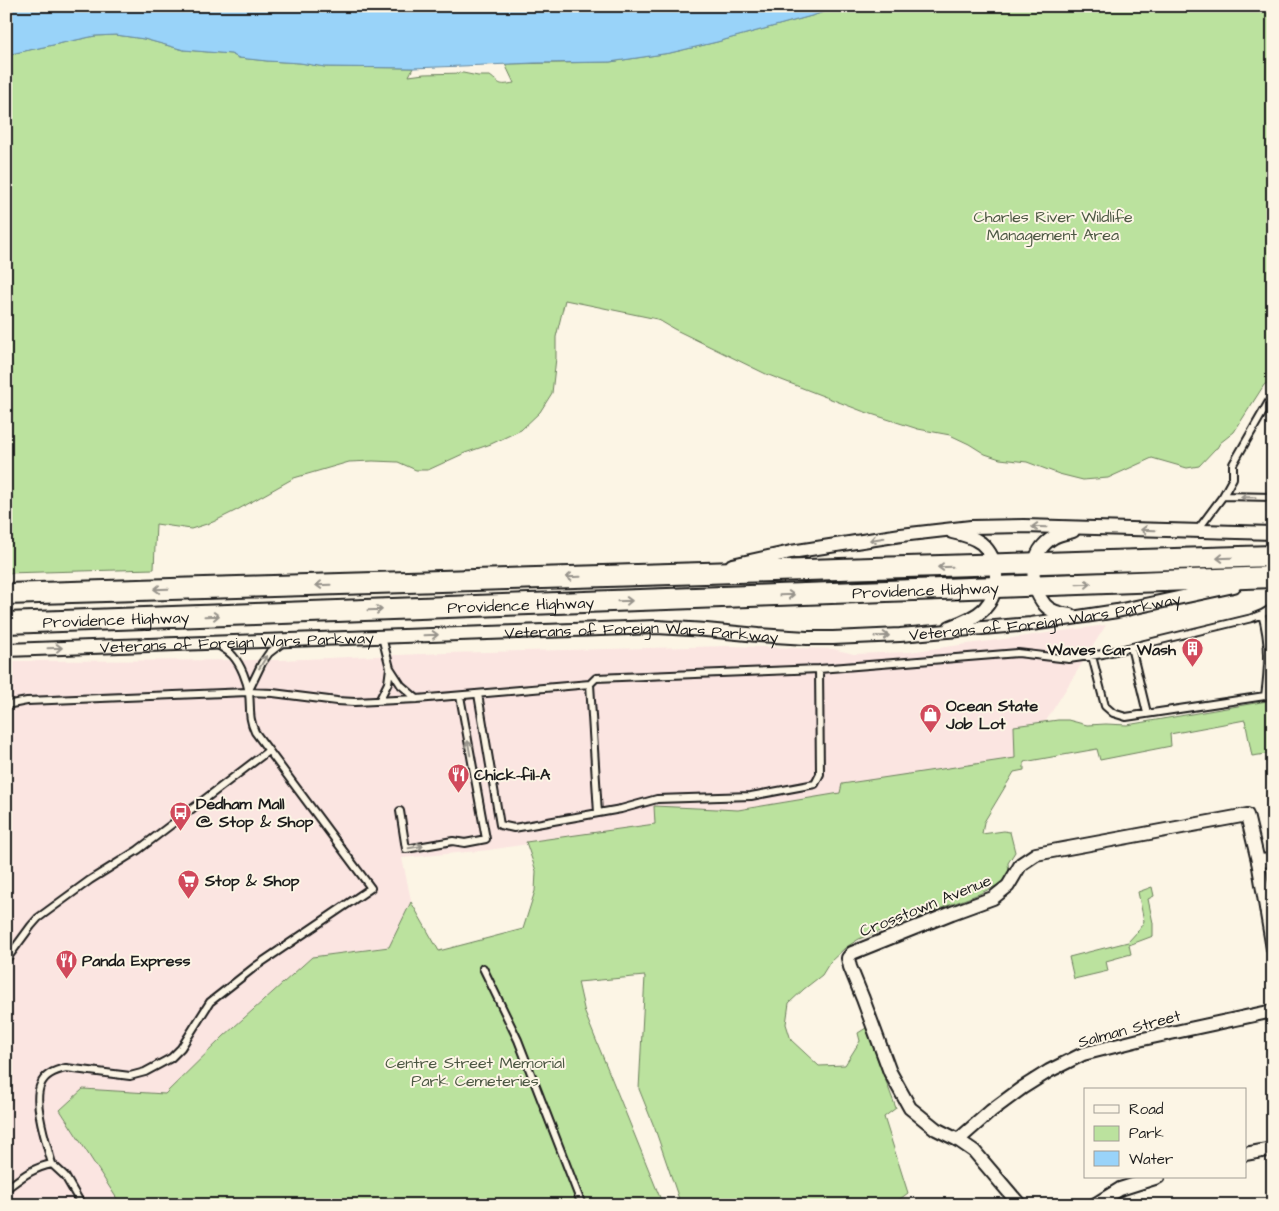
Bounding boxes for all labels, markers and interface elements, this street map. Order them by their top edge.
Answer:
park label: Charles River Wildlife Management Area [973,206,1133,247]
one-way arrow [1240,492,1256,502]
one-way arrow [1031,522,1047,531]
one-way arrow [1140,525,1156,535]
one-way arrow [869,534,885,544]
one-way arrow [1216,553,1232,562]
one-way arrow [937,562,953,571]
one-way arrow [565,573,581,582]
street label: Providence Highway [852,577,1000,604]
one-way arrow [1075,579,1091,589]
one-way arrow [315,580,332,590]
one-way arrow [153,585,169,594]
street label: Veterans of Foreign Wars Parkway [908,588,1183,646]
one-way arrow [778,590,795,600]
street label: Providence Highway [447,592,595,619]
one-way arrow [616,596,632,605]
one-way arrow [366,605,383,615]
street label: Providence Highway [42,606,190,634]
one-way arrow [204,611,220,620]
street label: Veterans of Foreign Wars Parkway [504,617,779,649]
street label: Veterans of Foreign Wars Parkway [100,627,374,659]
one-way arrow [422,630,439,640]
one-way arrow [873,631,889,640]
building icon: Waves Car Wash [1180,637,1204,668]
place label: Waves Car Wash [1047,639,1177,661]
one-way arrow [46,643,63,653]
one-way arrow [258,654,268,669]
place label: Ocean State Job Lot [945,695,1038,735]
shop icon: Ocean State Job Lot [918,702,942,733]
one-way arrow [464,741,474,757]
restaurant icon: Chick-fil-A [446,762,470,793]
place label: Chick-fil-A [474,764,551,786]
place label: Dedham Mall @ Stop & Shop [196,793,313,833]
bus stop icon: Dedham Mall @ Stop & Shop [168,800,192,831]
one-way arrow [408,842,424,852]
supermarket icon: Stop & Shop [177,868,201,899]
street label: Crosstown Avenue [856,869,995,942]
place label: Stop & Shop [204,870,299,892]
restaurant icon: Panda Express [54,948,78,979]
place label: Panda Express [82,950,191,972]
street label: Salman Street [1076,1005,1183,1053]
park label: Centre Street Memorial Park Cemeteries [385,1052,565,1092]
legend [1084,1088,1246,1178]
text: Road [1129,1099,1164,1120]
text: Park [1129,1123,1164,1144]
text: Water [1129,1149,1173,1170]

